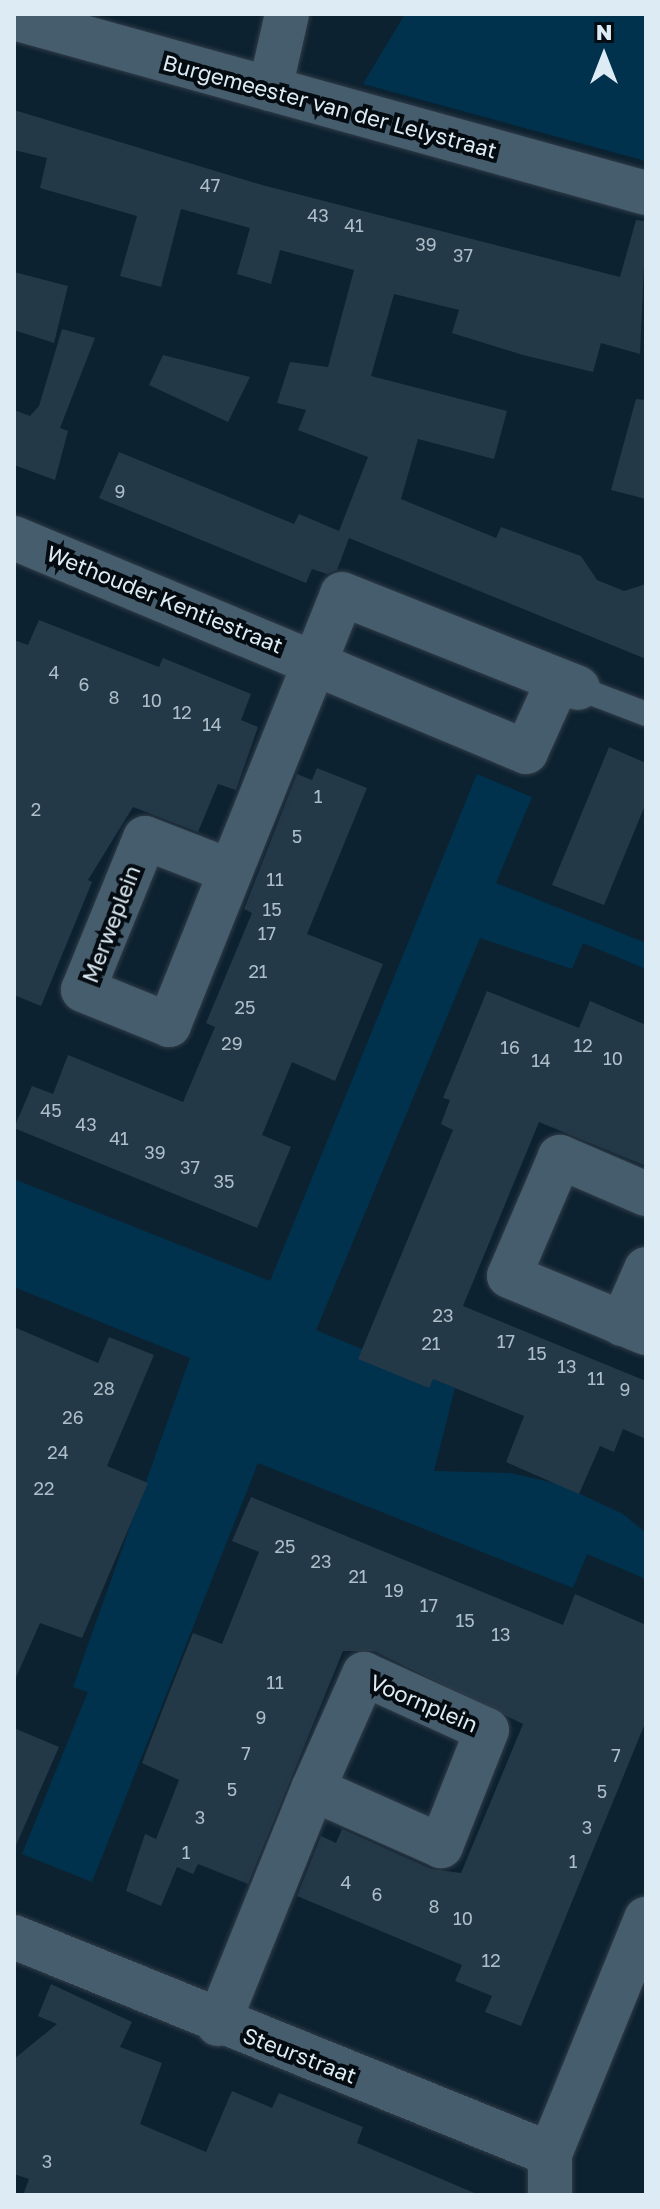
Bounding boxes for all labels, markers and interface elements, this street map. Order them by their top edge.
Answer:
north arrow [564,16,644,96]
text: N [596,18,612,45]
street label: Burgemeester van der Lelystraat [160,49,500,163]
house number: 47 [200,174,220,196]
house number: 43 [307,204,329,226]
house number: 41 [344,214,364,236]
house number: 39 [415,233,437,255]
house number: 37 [453,244,473,266]
house number: 9 [115,480,125,502]
street label: Wethouder Kentiestraat [43,539,287,659]
house number: 4 [49,661,59,683]
house number: 6 [79,673,89,695]
house number: 8 [109,686,119,708]
house number: 10 [142,689,162,711]
house number: 12 [172,701,192,723]
house number: 14 [202,713,222,735]
house number: 1 [314,785,322,807]
house number: 2 [31,798,41,820]
house number: 5 [292,825,302,847]
street label: Merweplein [77,862,145,986]
house number: 11 [266,868,284,890]
house number: 15 [262,898,282,920]
house number: 17 [258,922,276,944]
house number: 21 [248,960,268,982]
house number: 25 [235,996,255,1018]
house number: 29 [221,1032,243,1054]
house number: 12 [573,1034,593,1056]
house number: 16 [500,1036,520,1058]
house number: 10 [603,1047,623,1069]
house number: 14 [531,1049,551,1071]
house number: 45 [40,1099,62,1121]
house number: 43 [75,1113,97,1135]
house number: 41 [109,1127,129,1149]
house number: 39 [144,1141,166,1163]
house number: 37 [180,1156,200,1178]
house number: 35 [214,1170,234,1192]
house number: 23 [433,1304,453,1326]
house number: 17 [497,1330,515,1352]
house number: 21 [421,1332,441,1354]
house number: 15 [527,1342,547,1364]
house number: 13 [557,1355,577,1377]
house number: 11 [587,1367,605,1389]
house number: 28 [93,1377,115,1399]
house number: 9 [620,1378,630,1400]
house number: 26 [62,1406,84,1428]
house number: 24 [47,1441,69,1463]
house number: 22 [34,1477,54,1499]
house number: 25 [275,1535,295,1557]
house number: 23 [311,1550,331,1572]
house number: 21 [348,1565,368,1587]
house number: 19 [384,1579,404,1601]
house number: 17 [420,1594,438,1616]
house number: 15 [455,1609,475,1631]
house number: 13 [491,1623,511,1645]
street label: Voornplein [366,1668,482,1738]
house number: 11 [266,1671,284,1693]
house number: 9 [256,1706,266,1728]
house number: 7 [241,1742,251,1764]
house number: 7 [611,1744,621,1766]
house number: 5 [227,1778,237,1800]
house number: 5 [597,1780,607,1802]
house number: 3 [195,1806,205,1828]
house number: 3 [582,1816,592,1838]
house number: 1 [182,1841,190,1863]
house number: 1 [569,1850,577,1872]
house number: 4 [341,1871,351,1893]
house number: 6 [372,1883,382,1905]
house number: 8 [429,1895,439,1917]
house number: 10 [453,1907,473,1929]
house number: 12 [481,1949,501,1971]
street label: Steurstraat [240,2021,360,2089]
house number: 3 [42,2150,52,2172]

